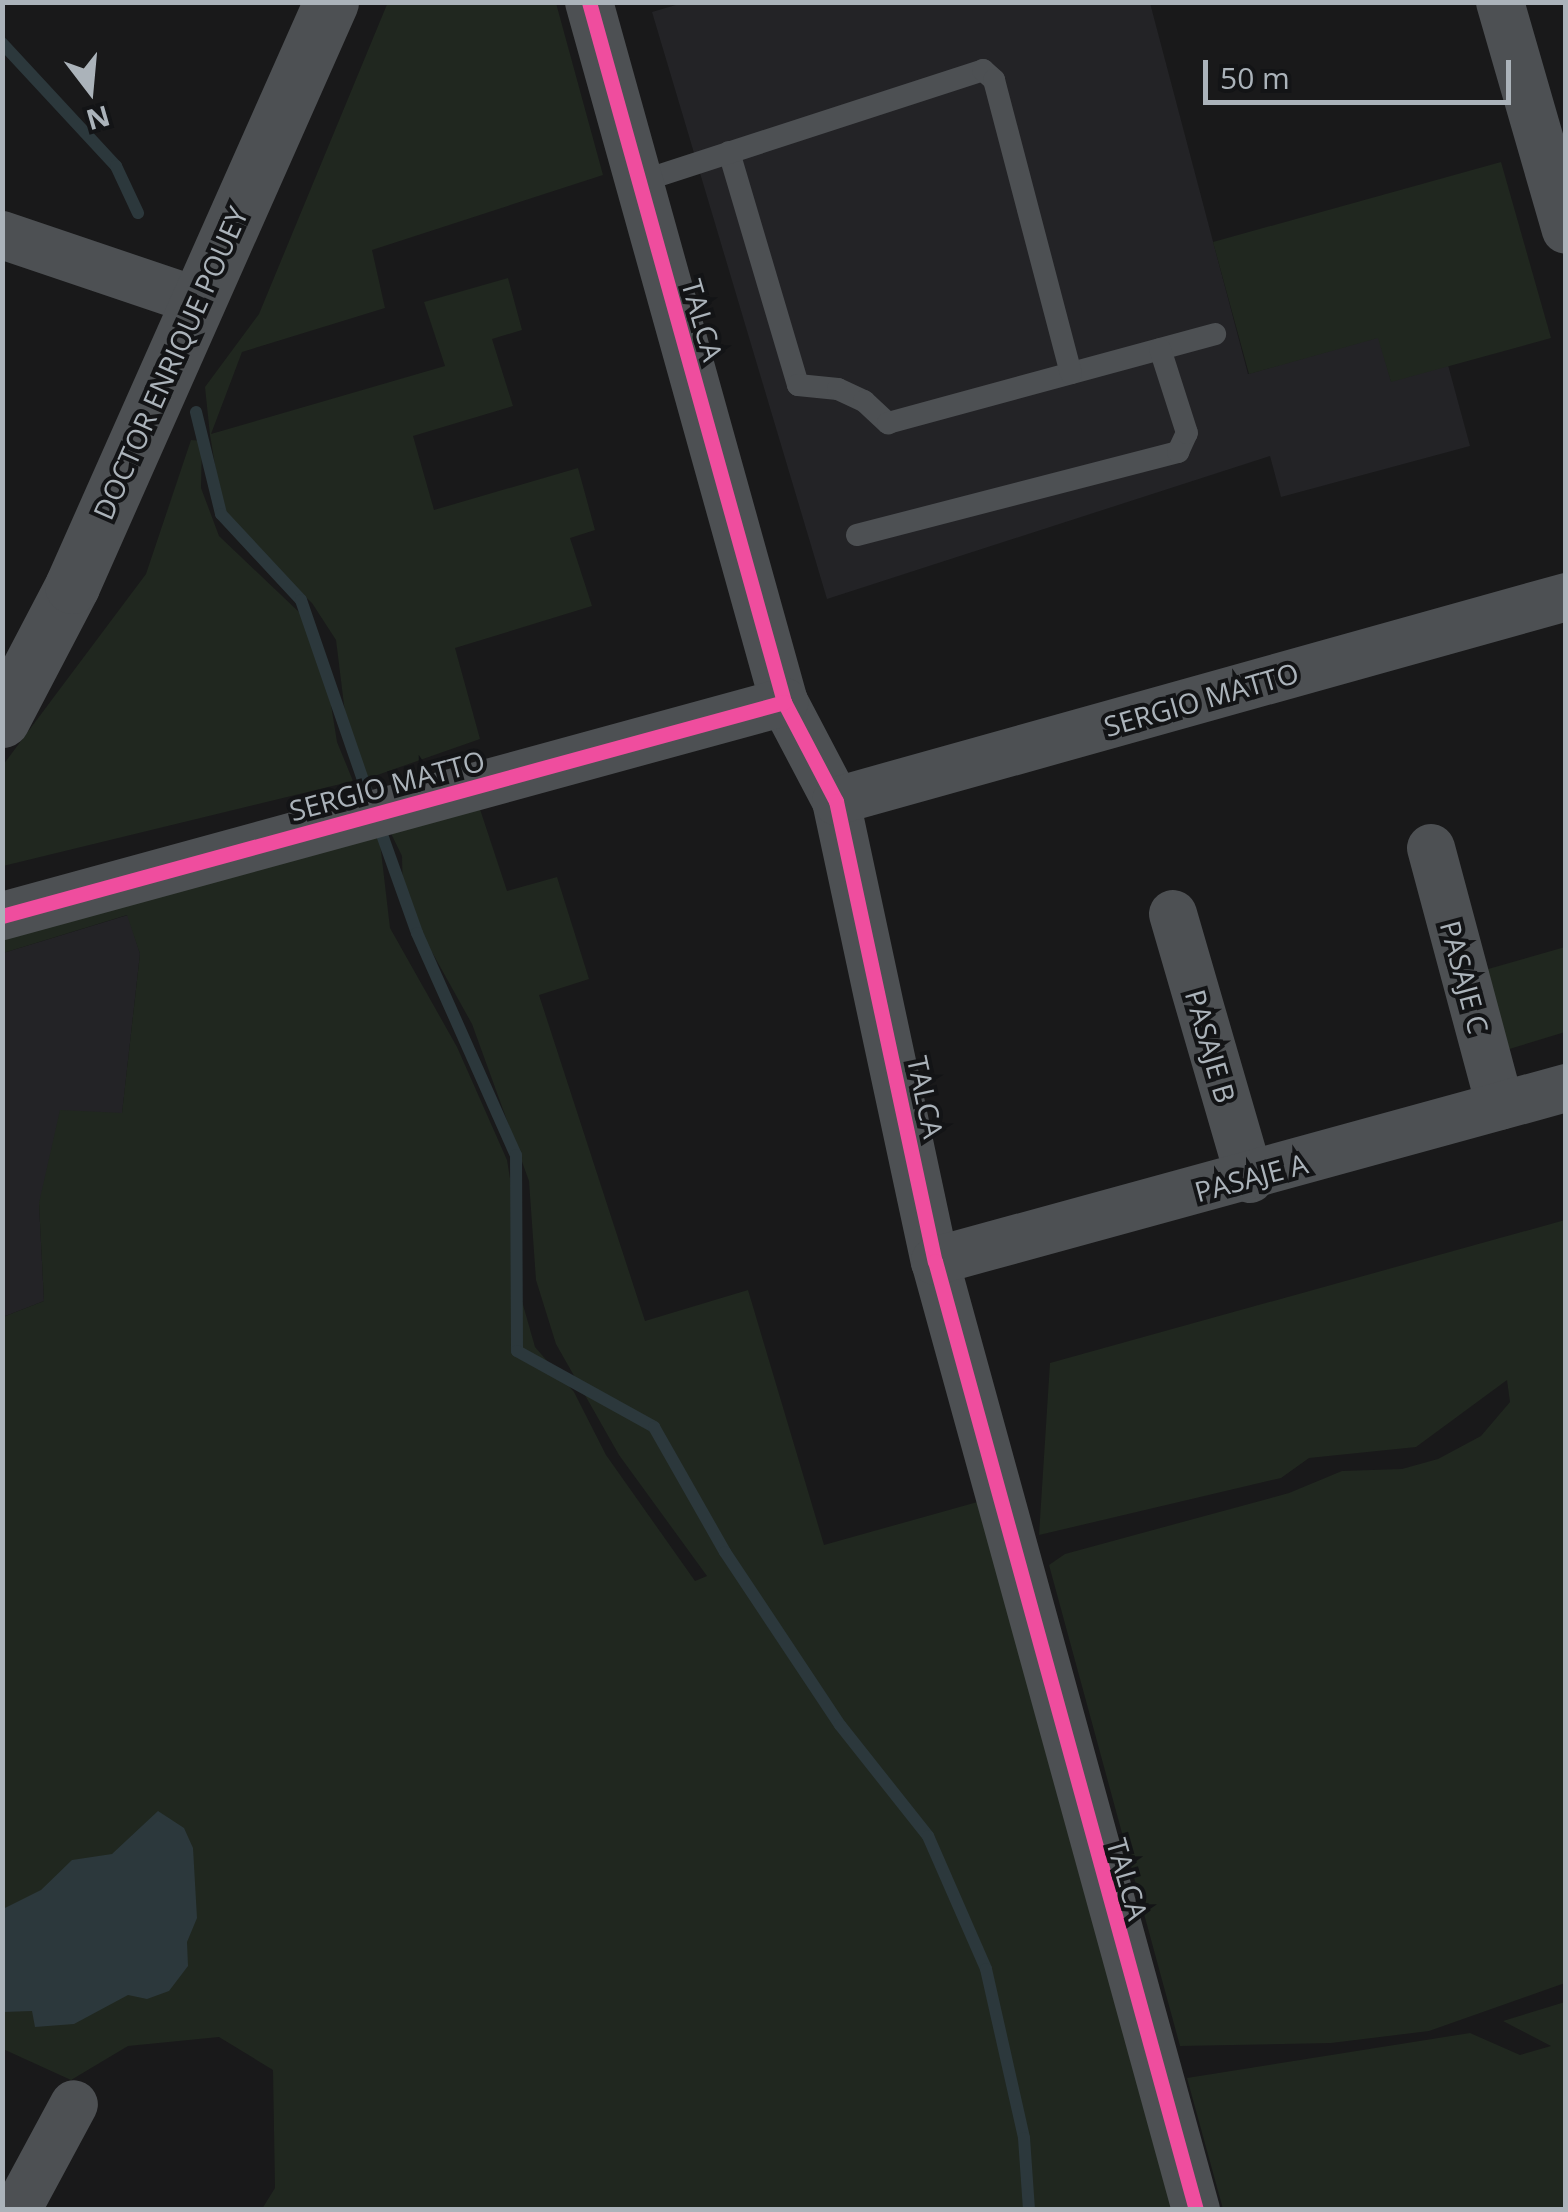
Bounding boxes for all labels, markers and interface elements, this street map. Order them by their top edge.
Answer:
north arrow [40,40,140,140]
scale bar [1208,40,1516,102]
text: 50 m [1220,57,1290,98]
text: N [82,97,114,140]
street label: DOCTOR ENRIQUE POUEY [86,202,254,524]
street label: TALCA [675,275,731,365]
street label: SERGIO MATTO [1100,655,1302,743]
street label: SERGIO MATTO [286,743,488,827]
street label: PASAJE C [1434,917,1496,1037]
street label: PASAJE B [1179,986,1243,1106]
street label: TALCA [901,1053,951,1141]
street label: PASAJE A [1191,1146,1311,1208]
street label: TALCA [1100,1834,1156,1924]

